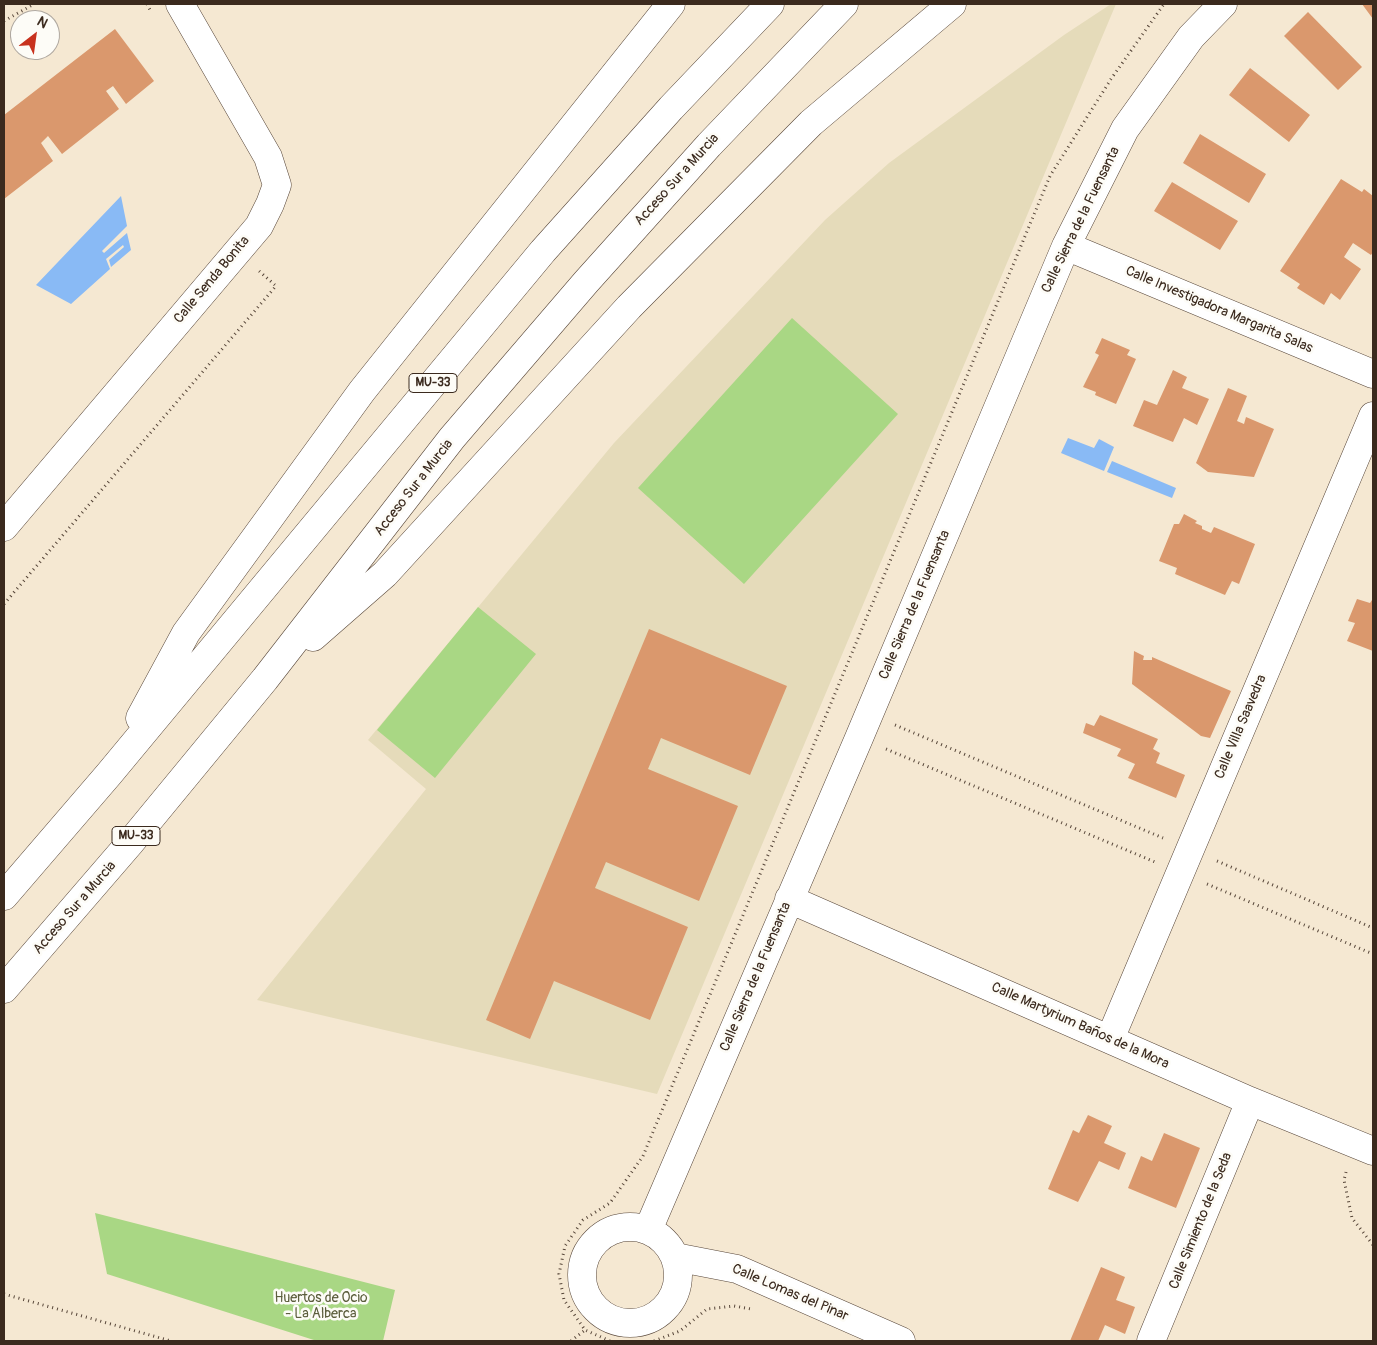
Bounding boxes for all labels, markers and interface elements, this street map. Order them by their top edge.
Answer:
north arrow [10,10,60,60]
text: N [34,13,51,32]
street label: Acceso Sur a Murcia [631,131,723,229]
street label: Calle Sierra de la Fuensanta [1038,144,1124,296]
street label: Calle Senda Bonita [171,233,253,327]
street label: Calle Investigadora Margarita Salas [1123,263,1315,357]
road number: MU-33 [409,373,457,392]
street label: Acceso Sur a Murcia [371,436,457,540]
street label: Calle Sierra de la Fuensanta [876,528,954,682]
street label: Calle Villa Saavedra [1211,672,1271,782]
road number: MU-33 [112,826,160,846]
street label: Acceso Sur a Murcia [30,858,120,958]
street label: Calle Sierra de la Fuensanta [717,900,795,1054]
street label: Calle Martyrium Baños de la Mora [989,979,1171,1073]
street label: Calle Simiento de la Seda [1166,1150,1236,1292]
street label: Calle Lomas del Pinar [729,1261,851,1325]
park label: Huertos de Ocio - La Alberca [274,1290,368,1322]

